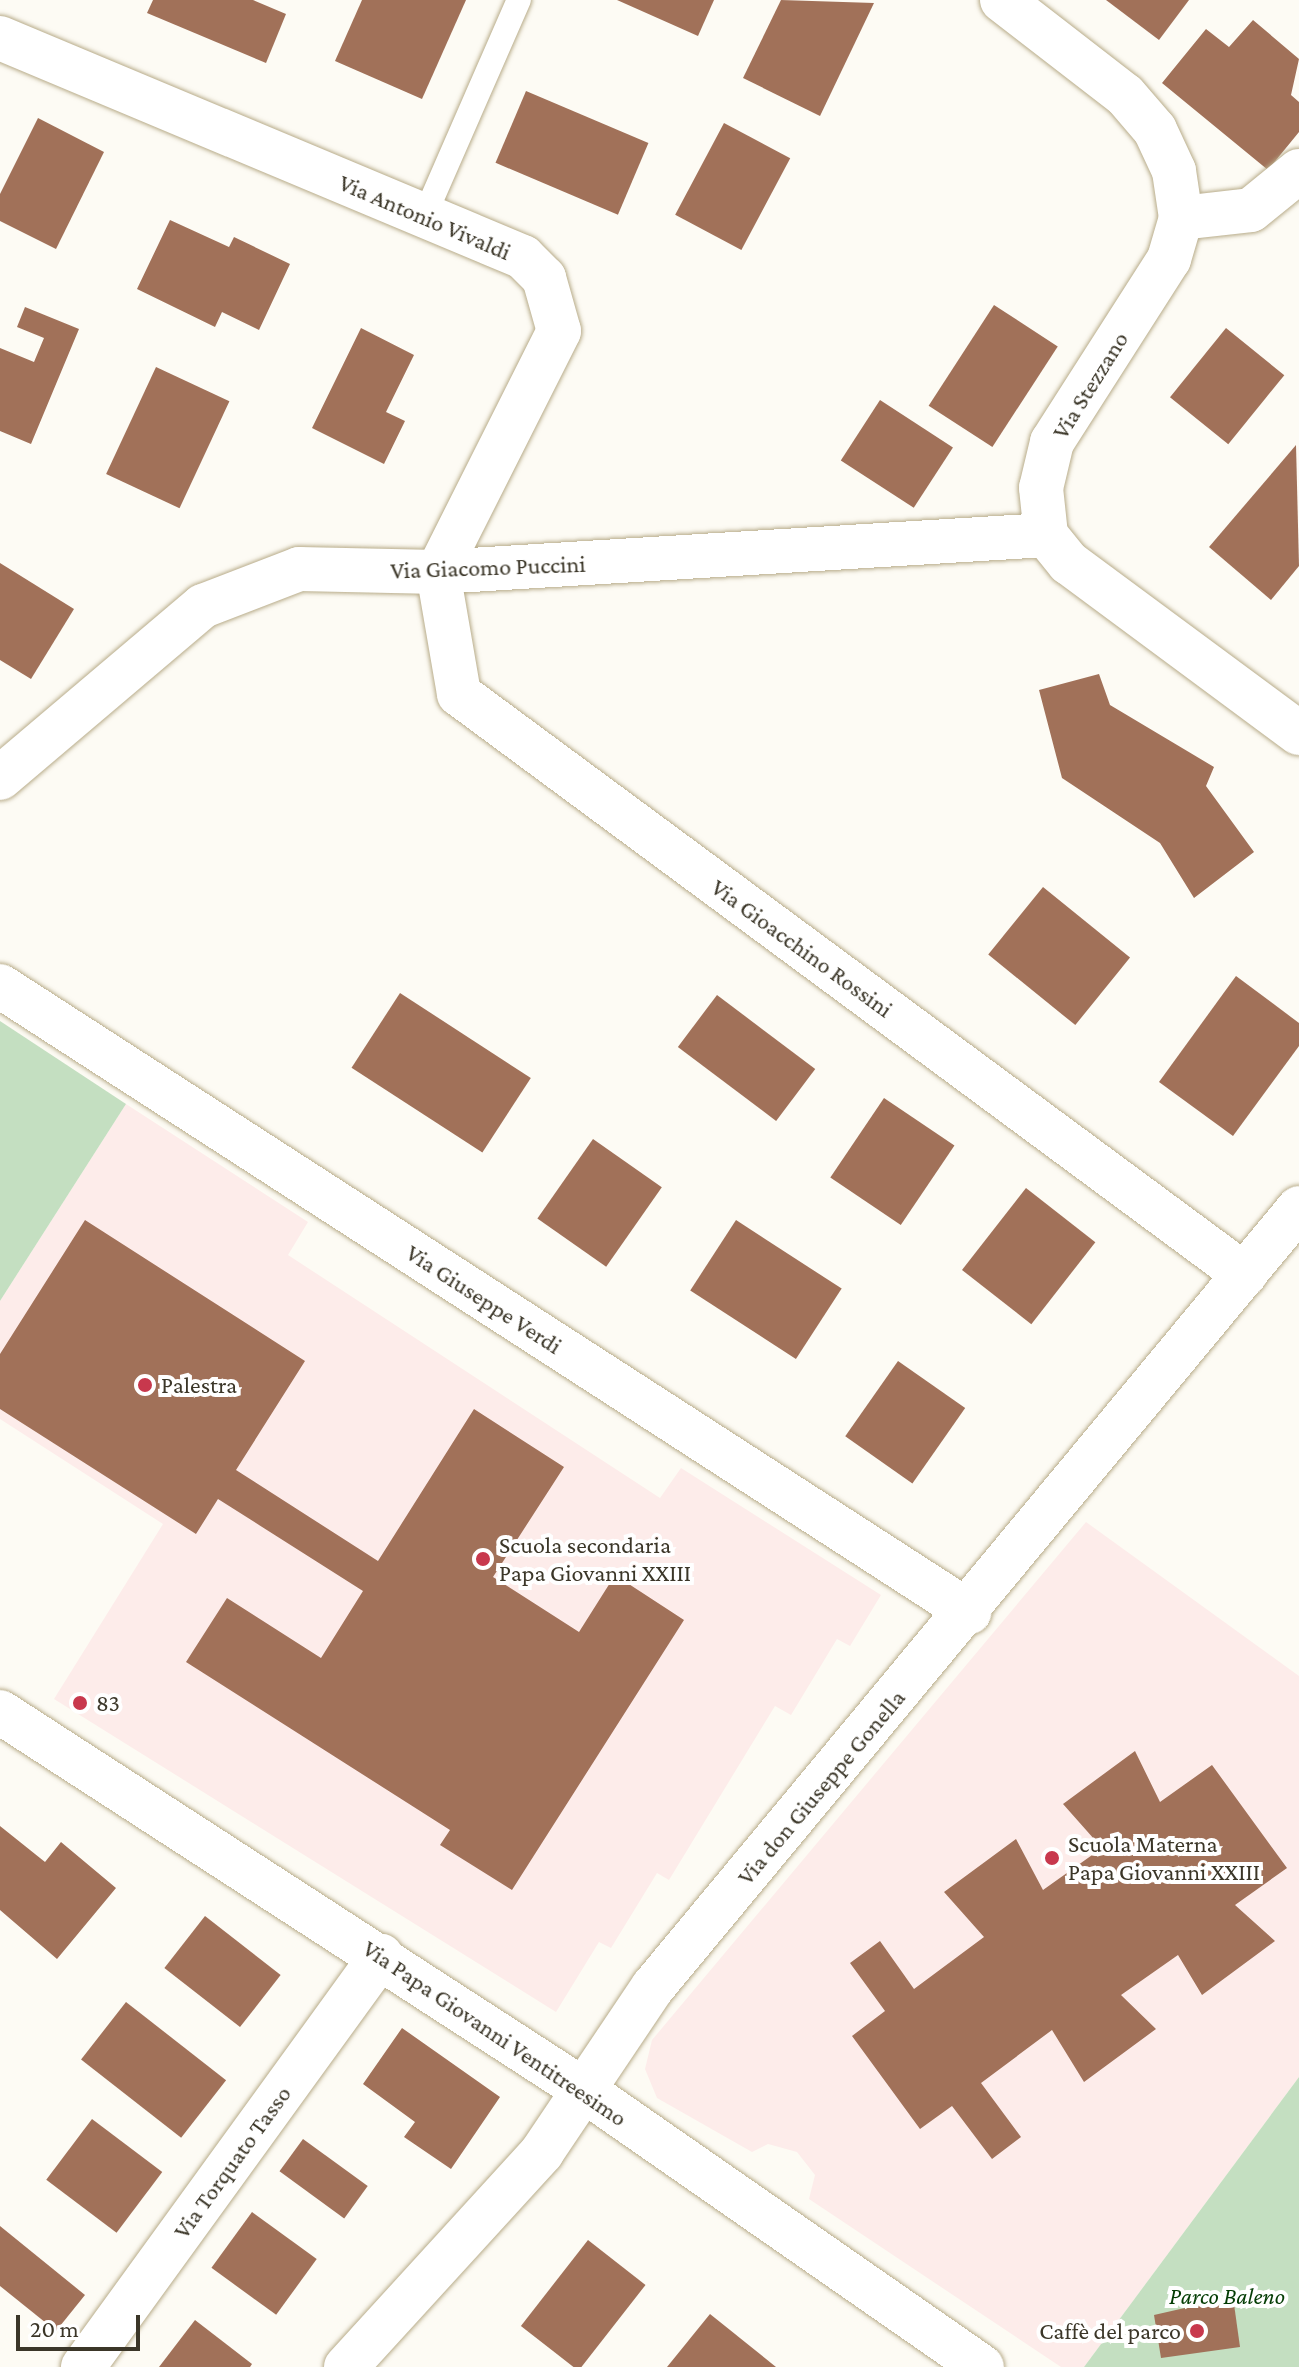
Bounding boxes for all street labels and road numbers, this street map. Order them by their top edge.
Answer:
street label: Via Antonio Vivaldi [335,168,515,266]
street label: Via Stezzano [1046,326,1134,444]
street label: Via Giacomo Puccini [390,549,586,585]
street label: Via Gioacchino Rossini [706,873,898,1023]
street label: Via Giuseppe Verdi [401,1238,567,1360]
street label: Via don Giuseppe Gonella [731,1684,911,1890]
street label: Via Papa Giovanni Ventitreesimo [357,1934,633,2132]
street label: Via Torquato Tasso [167,2080,297,2244]

